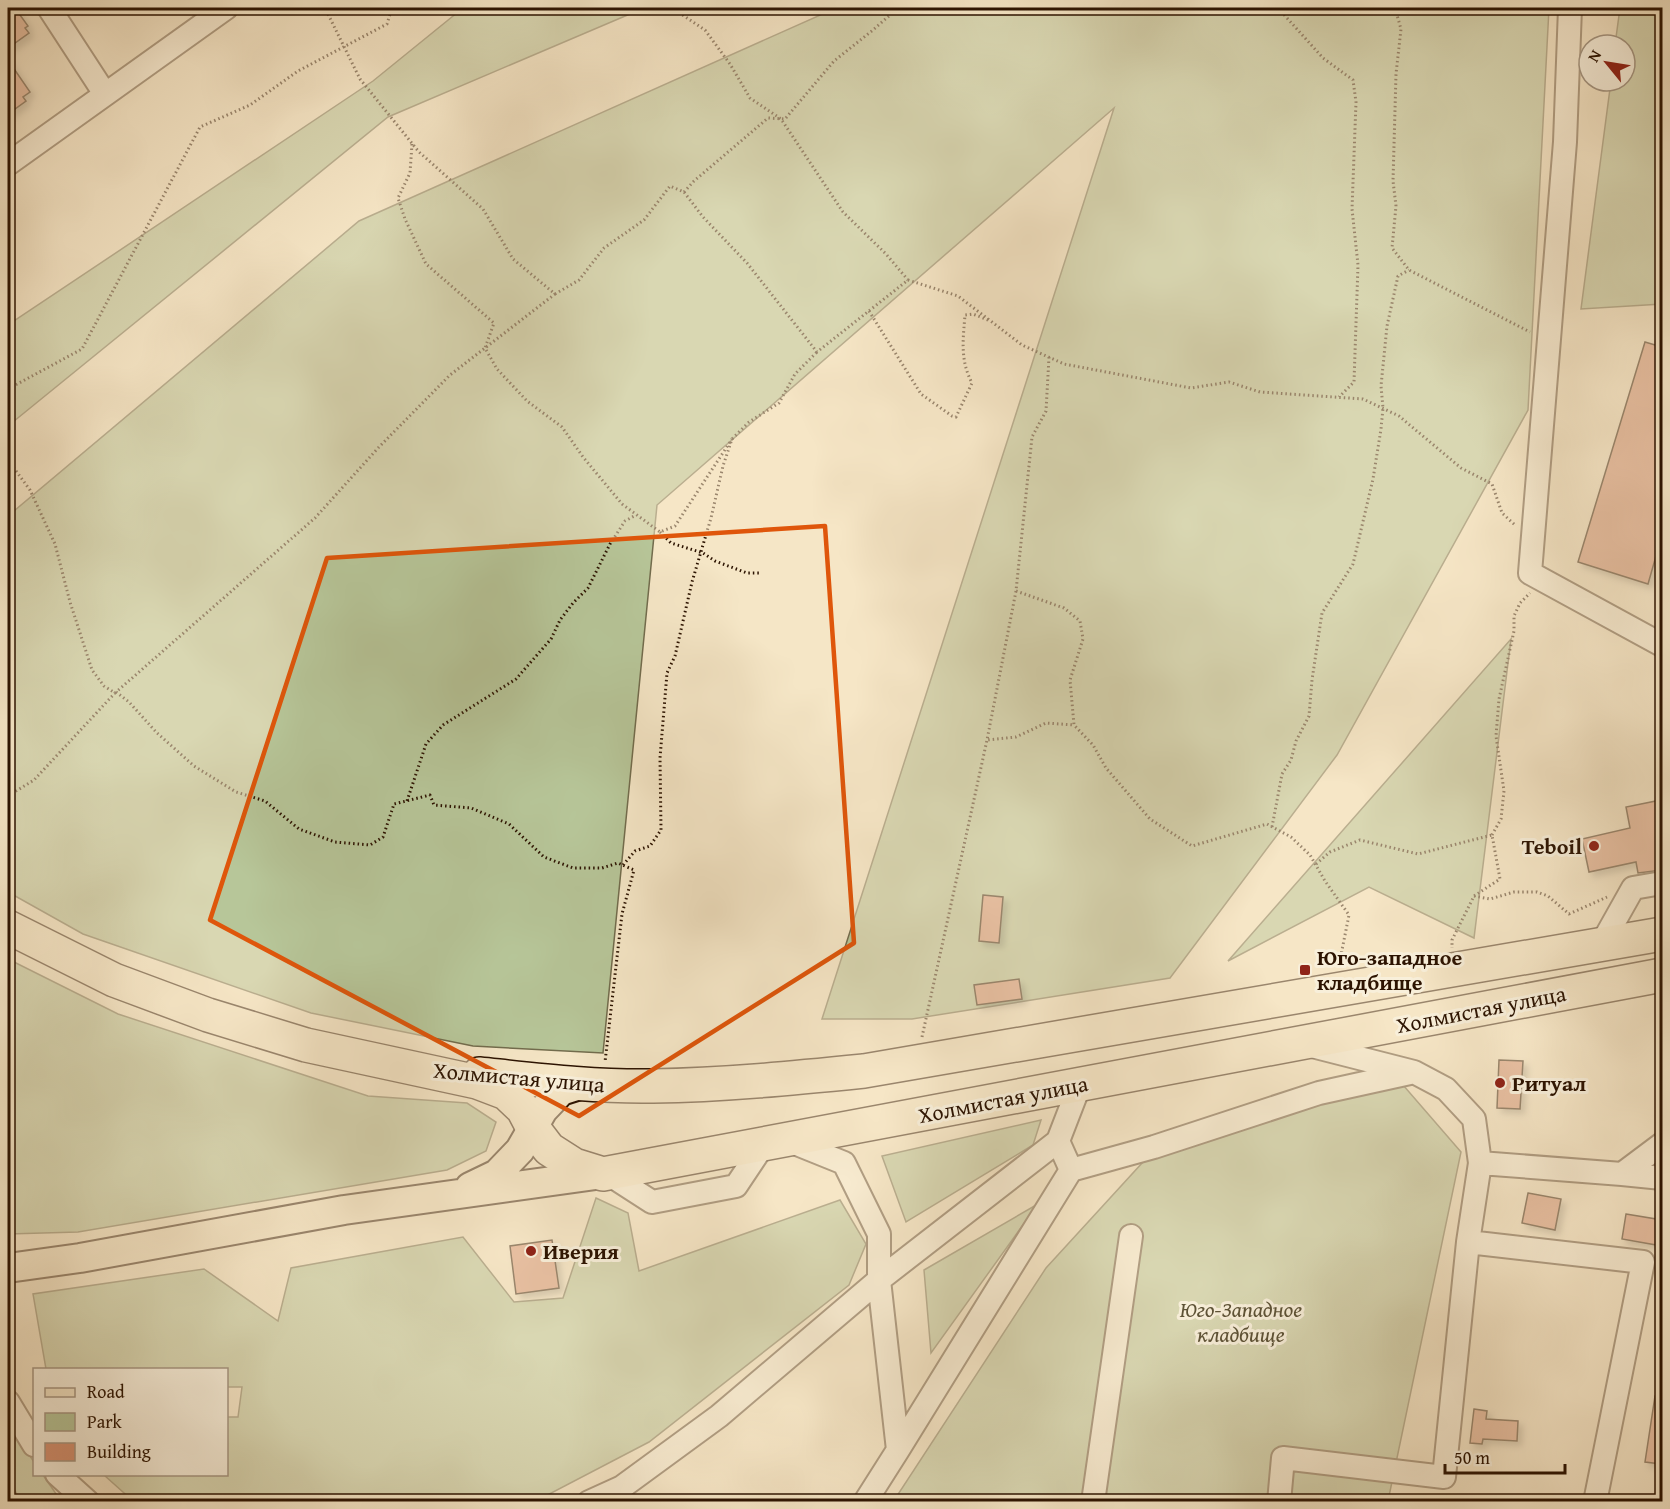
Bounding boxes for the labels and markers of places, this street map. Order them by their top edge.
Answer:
place label: Teboil [1522,830,1582,862]
marker: Teboil [1587,839,1601,853]
place label: Юго-западное кладбище [1317,941,1462,998]
marker: Юго-западное кладбище [1298,963,1312,977]
place label: Ритуал [1512,1067,1586,1099]
marker: Ритуал [1493,1076,1507,1090]
place label: Иверия [543,1235,619,1267]
marker: Иверия [524,1244,538,1258]

